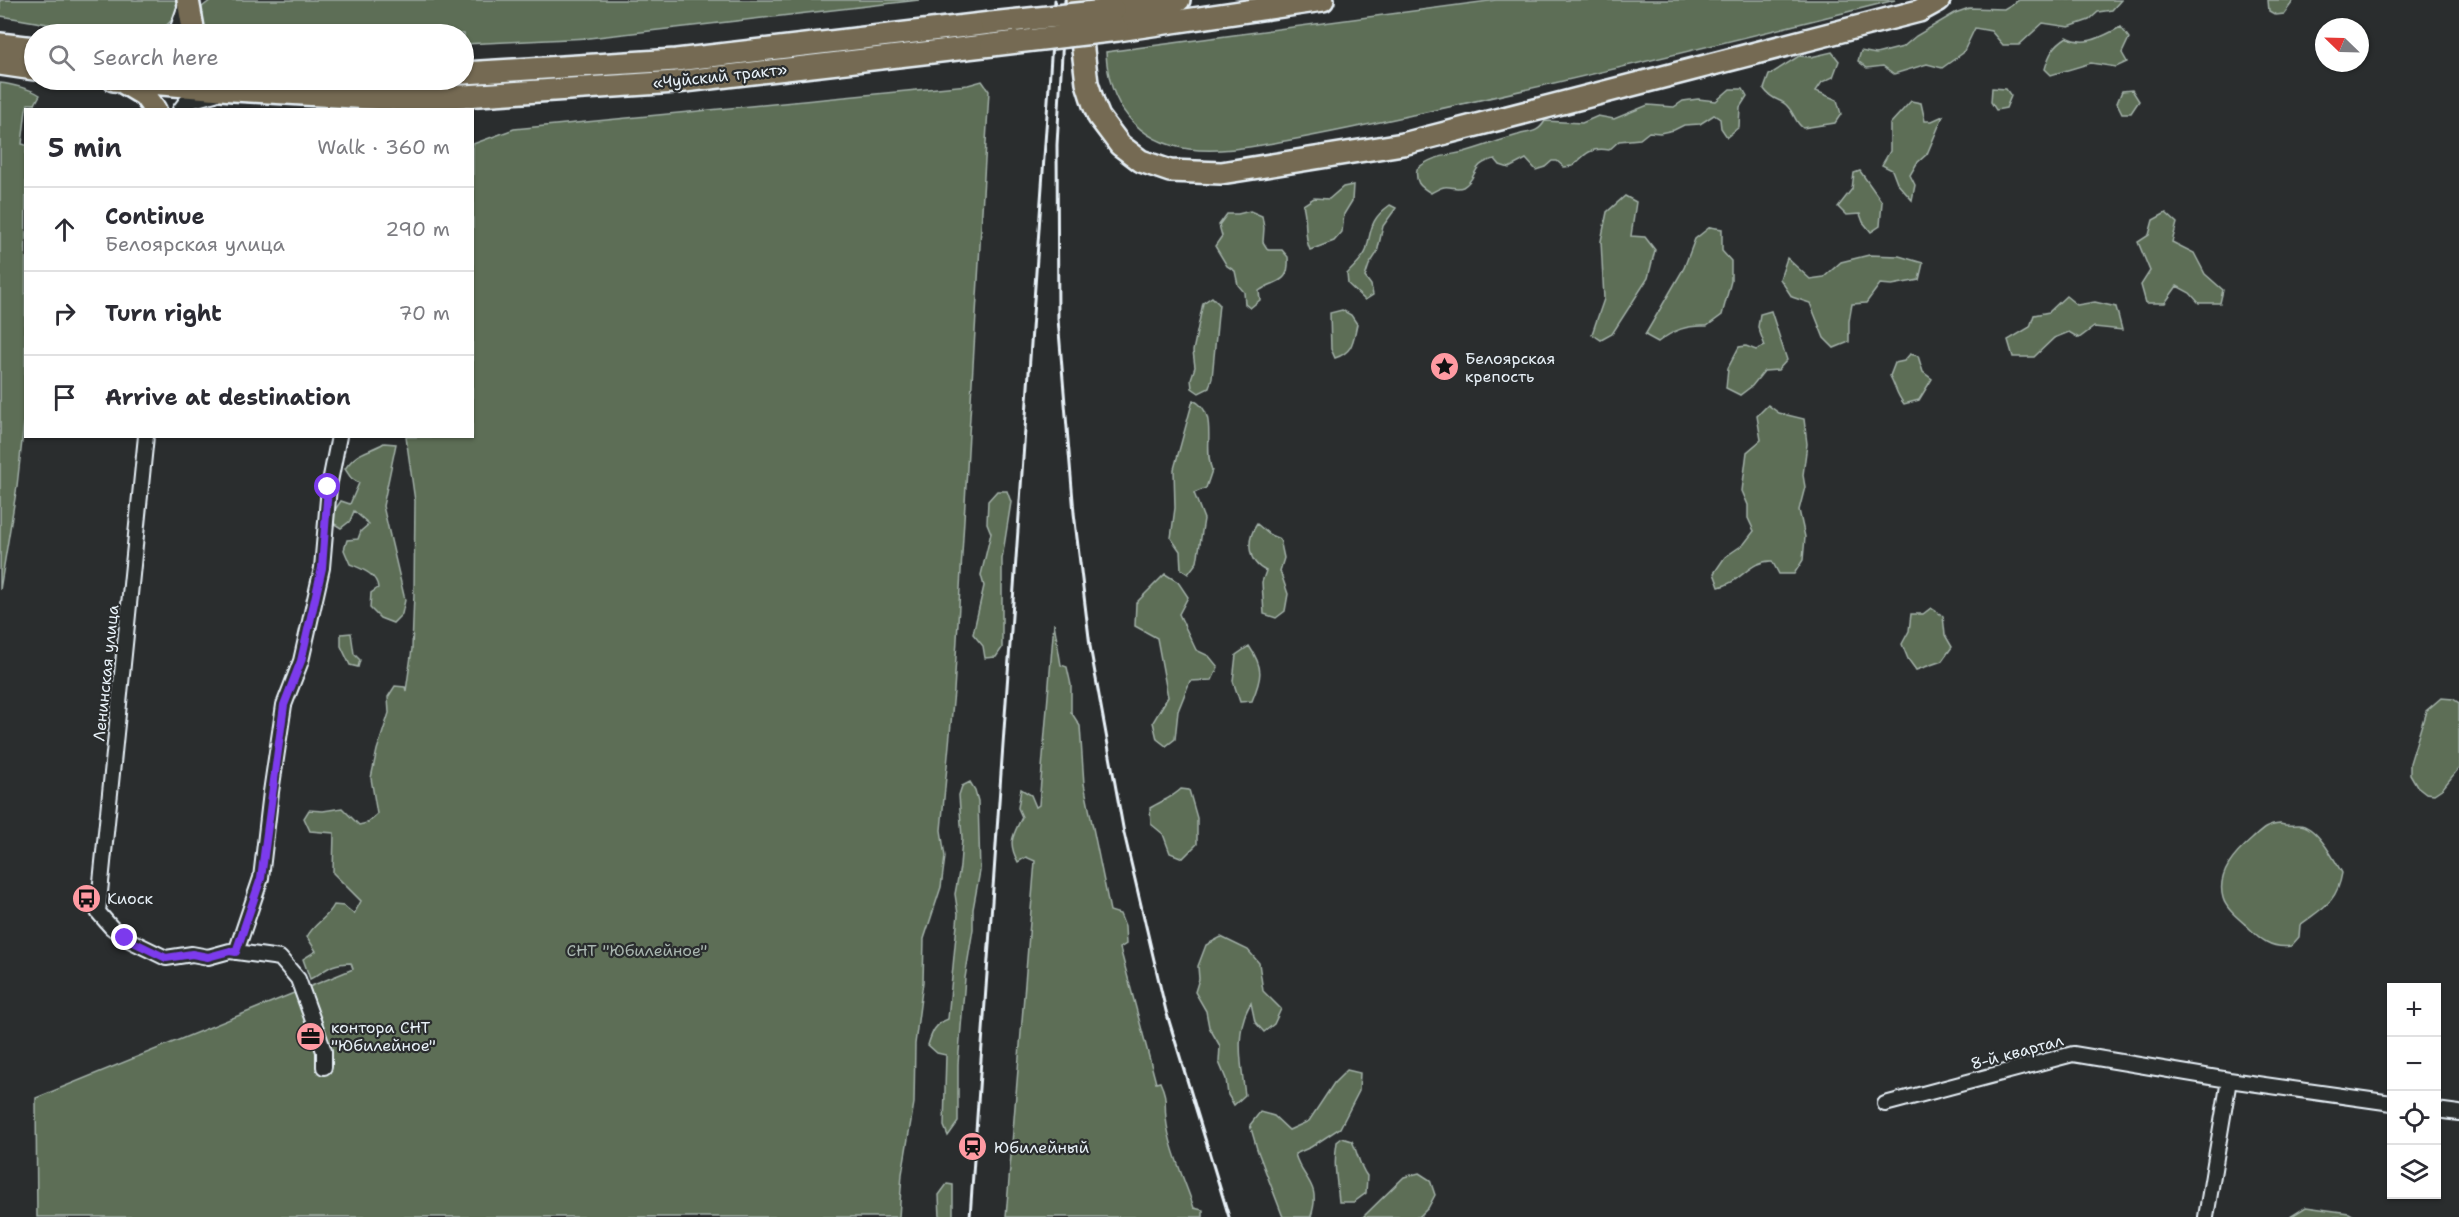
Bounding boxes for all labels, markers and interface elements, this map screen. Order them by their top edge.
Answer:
north arrow [2315,18,2369,72]
search box [24,24,474,90]
icon: search [45,41,78,74]
text: Search here [93,43,219,72]
street label: «Чуйский тракт» [652,59,788,93]
text: 5 min [48,130,122,165]
text: Walk · 360 m [317,134,450,160]
text: Continue [105,202,205,231]
icon: ahead [48,213,81,246]
text: 290 m [385,216,450,242]
text: Белоярская улица [105,231,285,257]
icon: right [48,297,81,330]
text: Turn right [105,299,222,328]
text: 70 m [398,300,450,326]
place label: Белоярская крепость [1465,348,1555,387]
place icon: Белоярская крепость [1428,351,1460,383]
icon: arrive [48,381,81,414]
text: Arrive at destination [105,383,351,412]
route start [314,473,340,499]
street label: Ленинская улица [88,604,124,742]
bus stop icon: Киоск [70,882,102,914]
place label: Киоск [107,888,154,909]
route end [111,924,137,950]
park label: СНТ "Юбилейное" [567,940,707,961]
map controls [2387,983,2441,1199]
button: + [2387,983,2441,1037]
place label: контора СНТ "Юбилейное" [331,1017,436,1056]
office icon: контора СНТ "Юбилейное" [294,1020,326,1052]
street label: 8-й квартал [1968,1030,2066,1074]
button: − [2387,1037,2441,1091]
button: locate [2387,1091,2441,1145]
station icon: Юбилейный [957,1131,989,1163]
place label: Юбилейный [994,1137,1089,1158]
button: layers [2387,1145,2441,1199]

